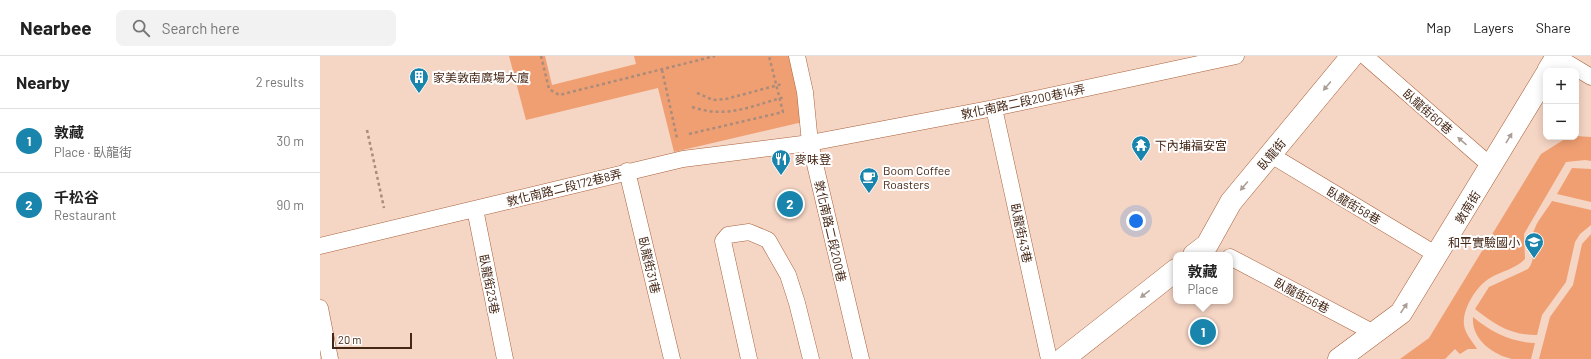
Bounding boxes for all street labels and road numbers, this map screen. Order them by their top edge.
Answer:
street label: 敦化南路二段200巷14弄 [960,81,1086,121]
street label: 臥龍街60巷 [1400,86,1456,136]
street label: 臥龍街 [1254,136,1288,172]
street label: 敦化南路二段172巷8弄 [505,166,623,208]
street label: 敦化南路二段200巷 [812,179,850,283]
street label: 臥龍街58巷 [1324,183,1384,227]
street label: 敦南街 [1452,188,1482,226]
street label: 臥龍街43巷 [1009,202,1035,264]
street label: 臥龍街31巷 [637,235,663,295]
street label: 臥龍街23巷 [477,253,503,315]
street label: 臥龍街56巷 [1272,275,1332,315]

